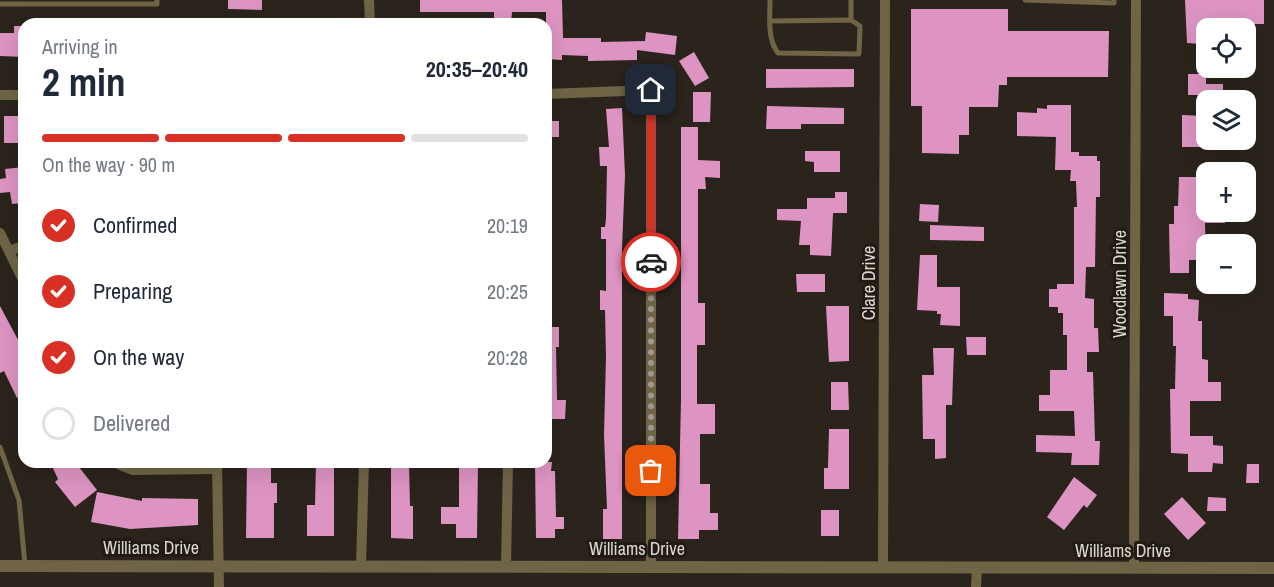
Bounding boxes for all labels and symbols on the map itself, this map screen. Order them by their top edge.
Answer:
pin [625,64,676,115]
street label: Woodlawn Drive [1107,230,1132,338]
courier [621,232,681,292]
street label: Clare Drive [856,246,881,320]
pin [625,445,676,496]
street label: Williams Drive [103,535,199,560]
street label: Williams Drive [589,536,685,561]
street label: Williams Drive [1075,538,1171,563]

